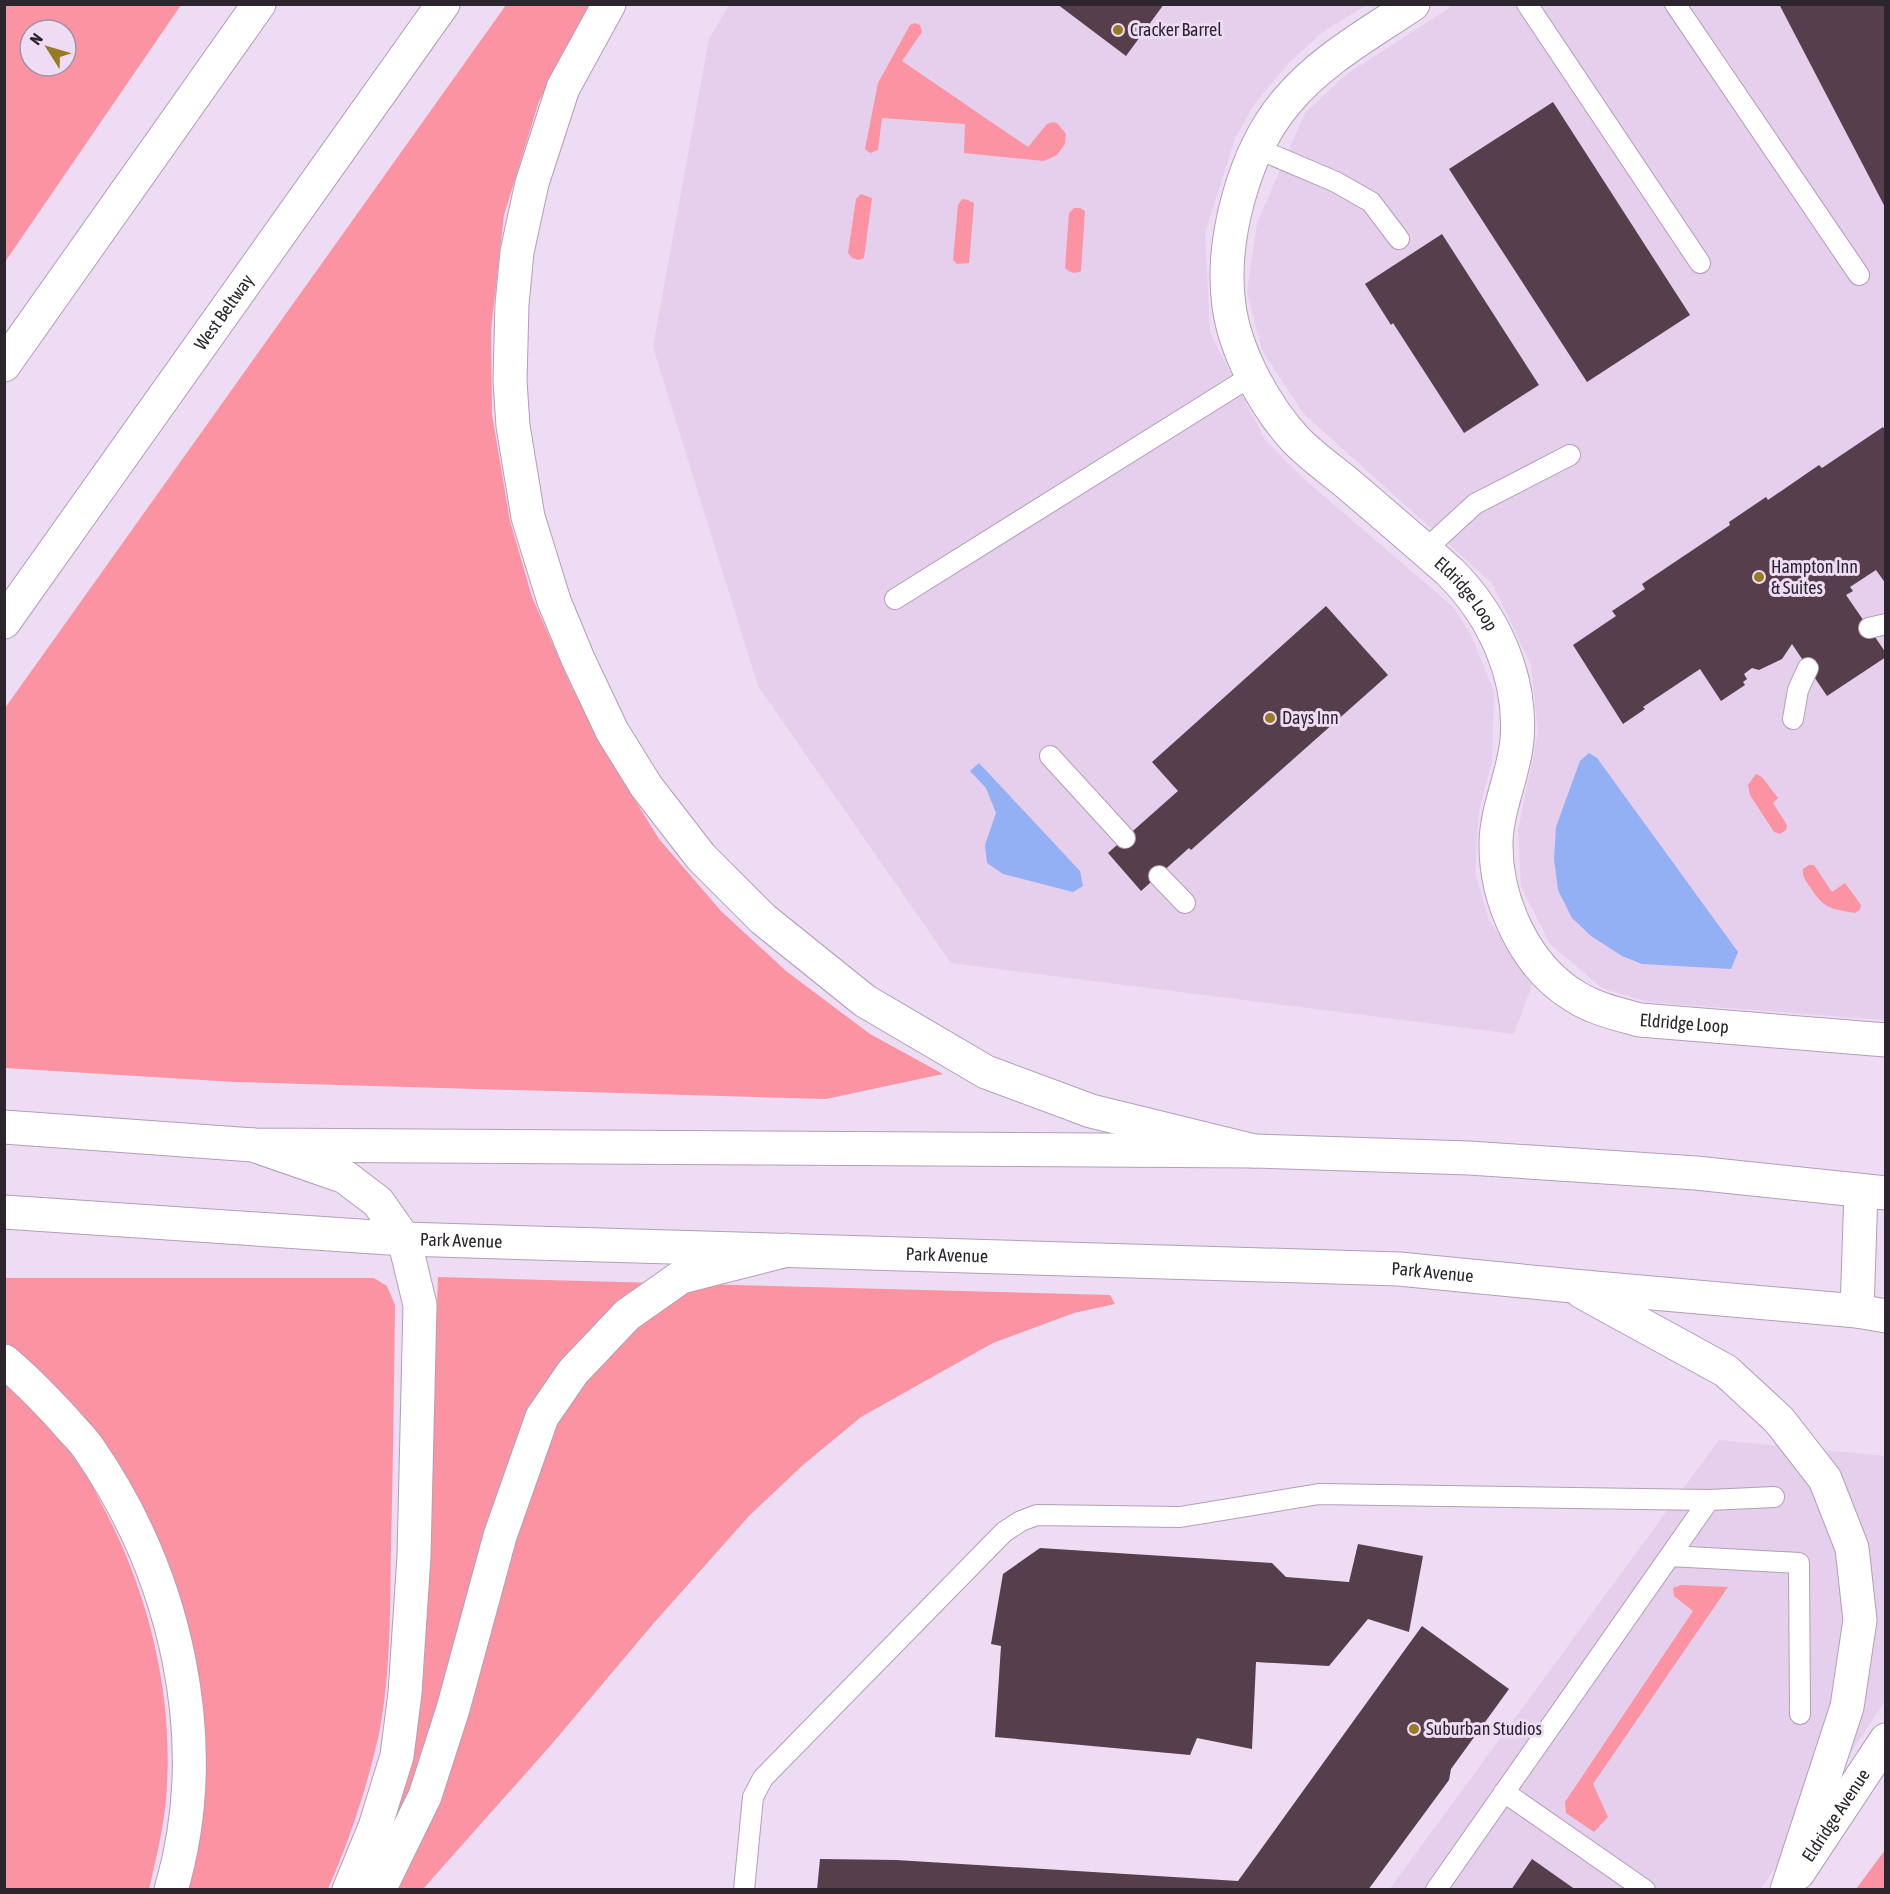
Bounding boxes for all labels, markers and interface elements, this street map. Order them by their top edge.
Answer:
north arrow [18,18,78,78]
place label: Cracker Barrel [1130,19,1222,40]
marker: Cracker Barrel [1111,23,1125,37]
text: N [26,30,46,48]
street label: West Beltway [190,270,258,354]
street label: Eldridge Loop [1430,552,1502,634]
place label: Hampton Inn & Suites [1771,556,1858,598]
marker: Hampton Inn & Suites [1752,570,1766,584]
place label: Days Inn [1282,707,1339,728]
marker: Days Inn [1263,711,1277,725]
street label: Eldridge Loop [1639,1009,1730,1037]
street label: Park Avenue [420,1228,503,1252]
street label: Park Avenue [905,1243,988,1267]
street label: Park Avenue [1391,1258,1475,1286]
place label: Suburban Studios [1426,1718,1542,1739]
marker: Suburban Studios [1407,1722,1421,1736]
street label: Eldridge Avenue [1797,1765,1874,1865]

